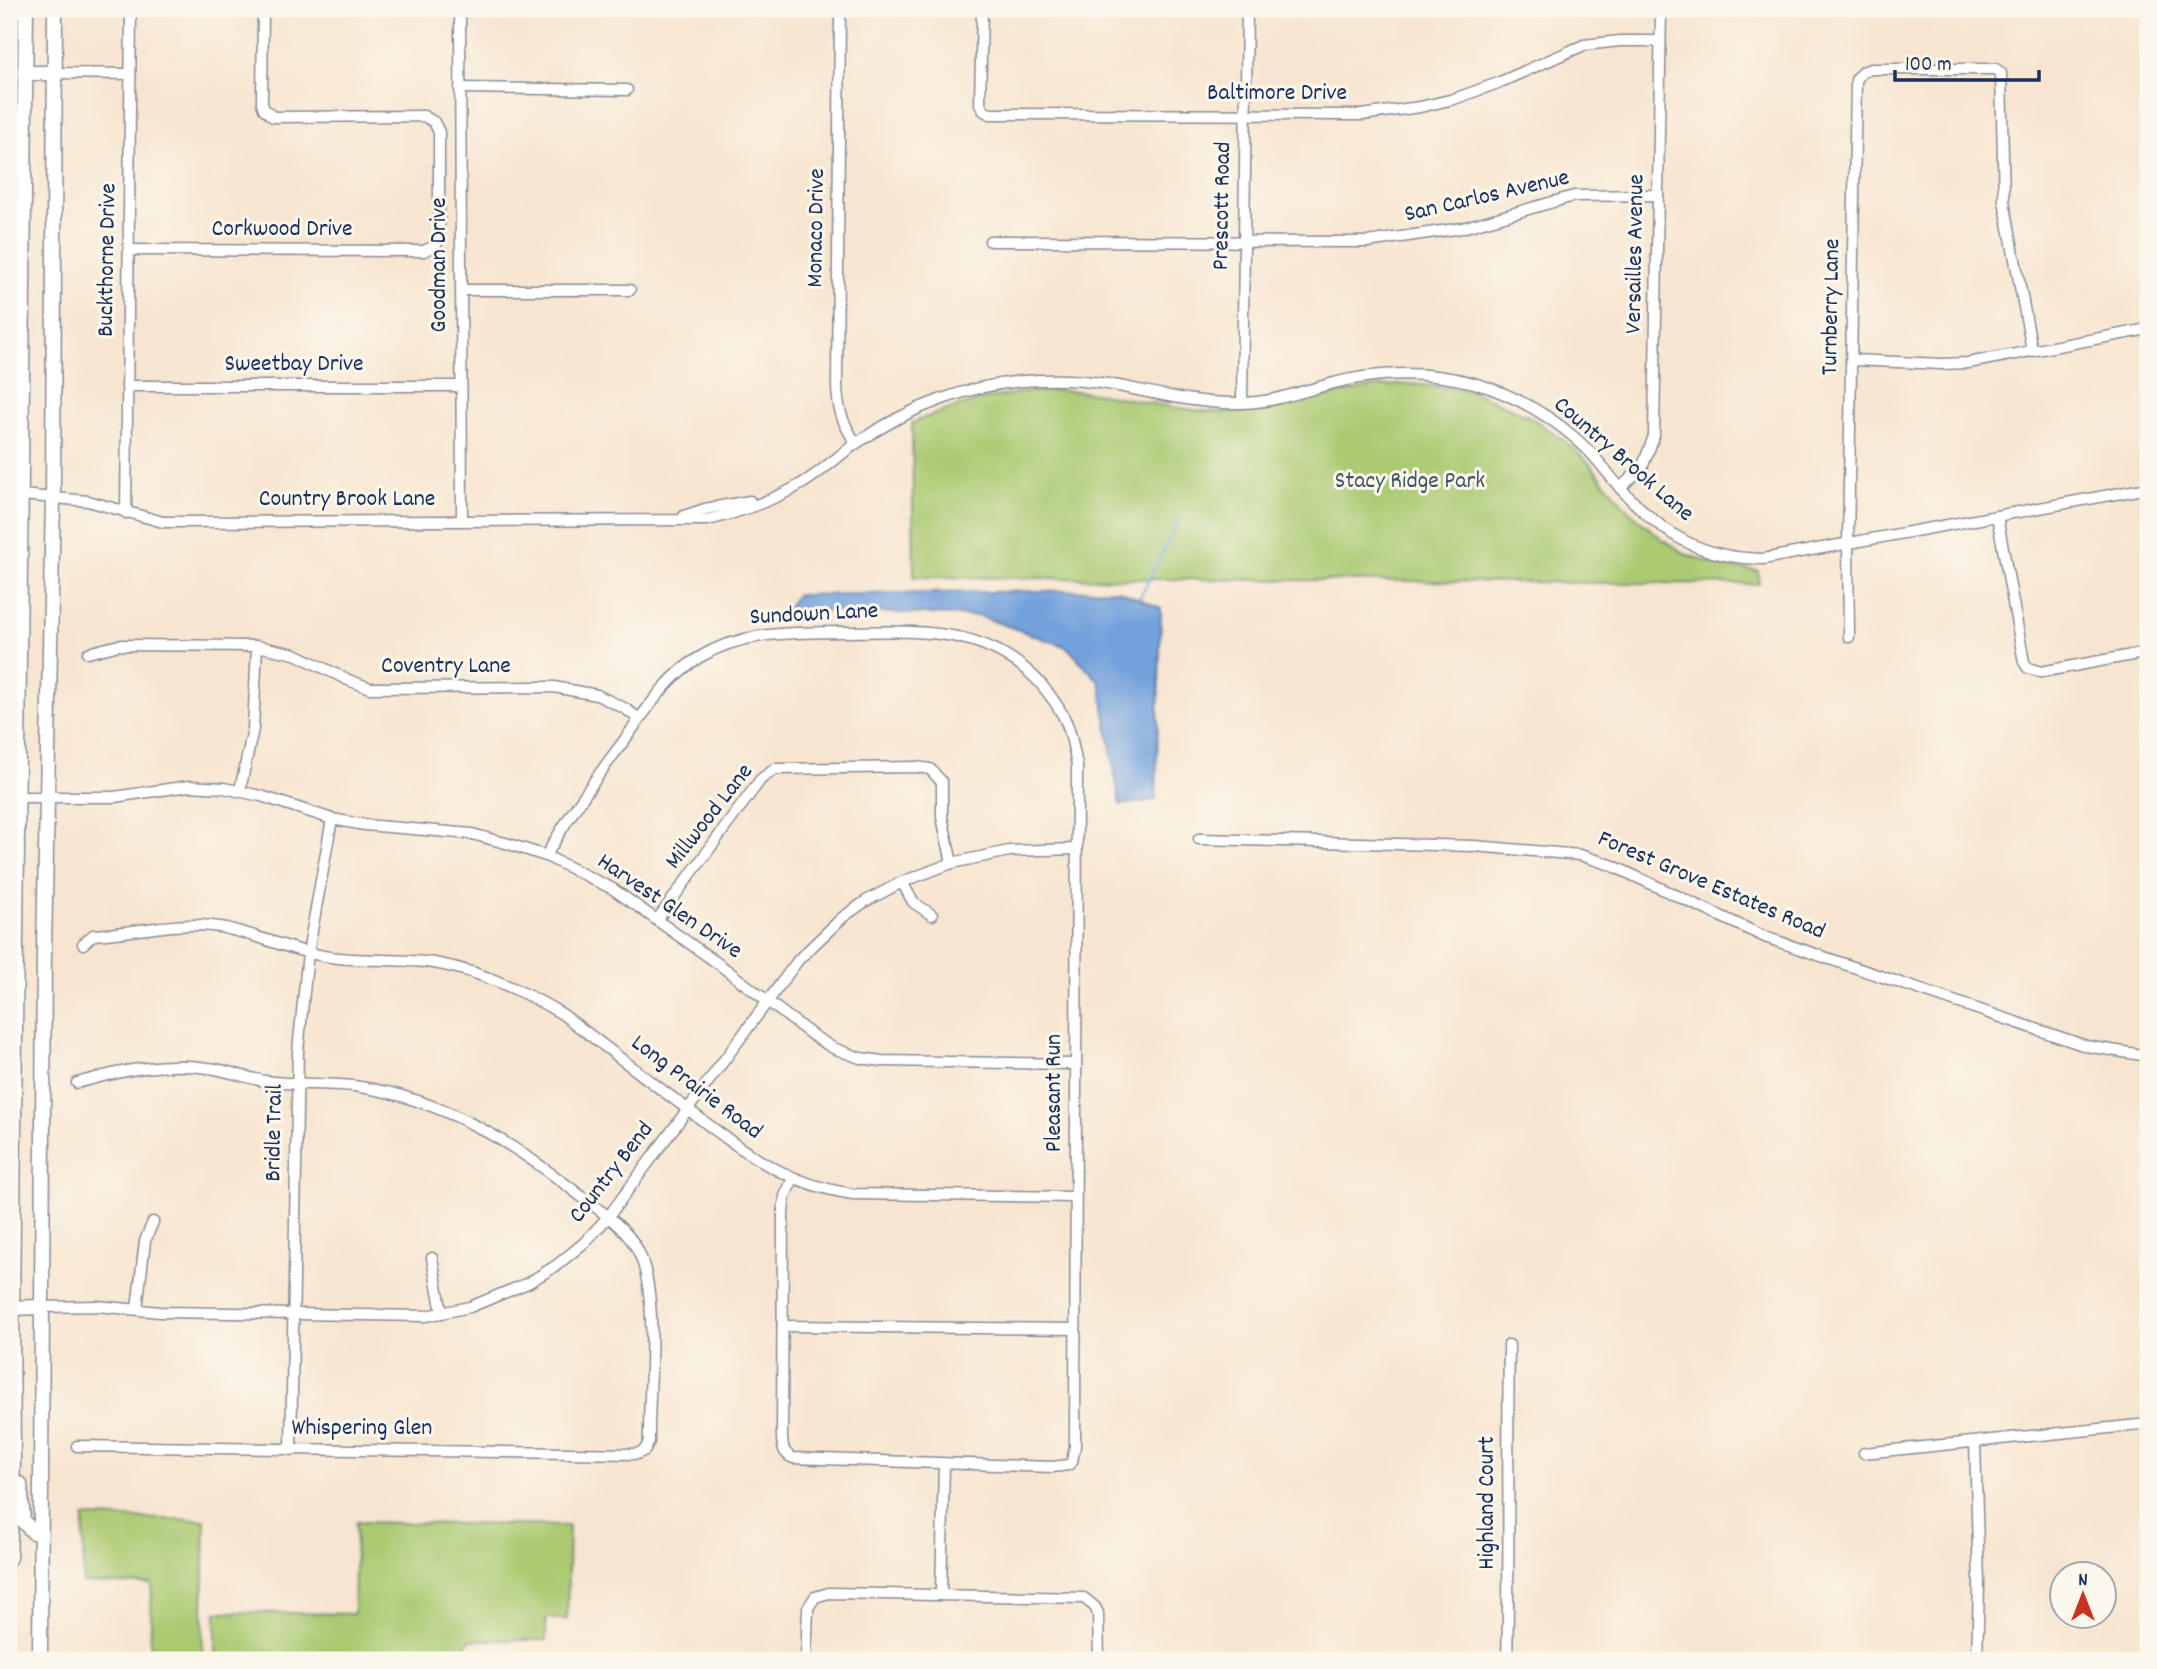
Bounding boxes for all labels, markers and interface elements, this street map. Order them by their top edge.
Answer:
scale bar [1895,38,2038,82]
text: 100 m [1905,51,1952,81]
street label: Baltimore Drive [1207,77,1347,111]
street label: Prescott Road [1205,141,1241,271]
street label: San Carlos Avenue [1401,162,1573,232]
street label: Monaco Drive [799,168,835,288]
street label: Versailles Avenue [1618,174,1654,334]
street label: Buckthorne Drive [90,183,126,337]
street label: Goodman Drive [423,197,457,333]
street label: Corkwood Drive [211,213,353,247]
street label: Turnberry Lane [1814,238,1850,376]
street label: Sweetbay Drive [224,348,364,382]
street label: Country Brook Lane [1545,389,1701,531]
park label: Stacy Ridge Park [1335,465,1485,499]
street label: Country Brook Lane [259,483,435,517]
street label: Sundown Lane [749,595,879,635]
street label: Coventry Lane [381,650,511,684]
street label: Millwood Lane [658,757,762,877]
street label: Forest Grove Estates Road [1592,823,1830,949]
street label: Harvest Glen Drive [590,846,748,968]
street label: Long Prairie Road [623,1027,769,1149]
street label: Pleasant Run [1038,1034,1072,1152]
street label: Bridle Trail [257,1084,293,1182]
street label: Country Bend [561,1115,663,1231]
street label: Whispering Glen [292,1412,432,1446]
street label: Highland Court [1471,1436,1505,1570]
north arrow [2048,1560,2118,1630]
text: N [2078,1568,2088,1595]

